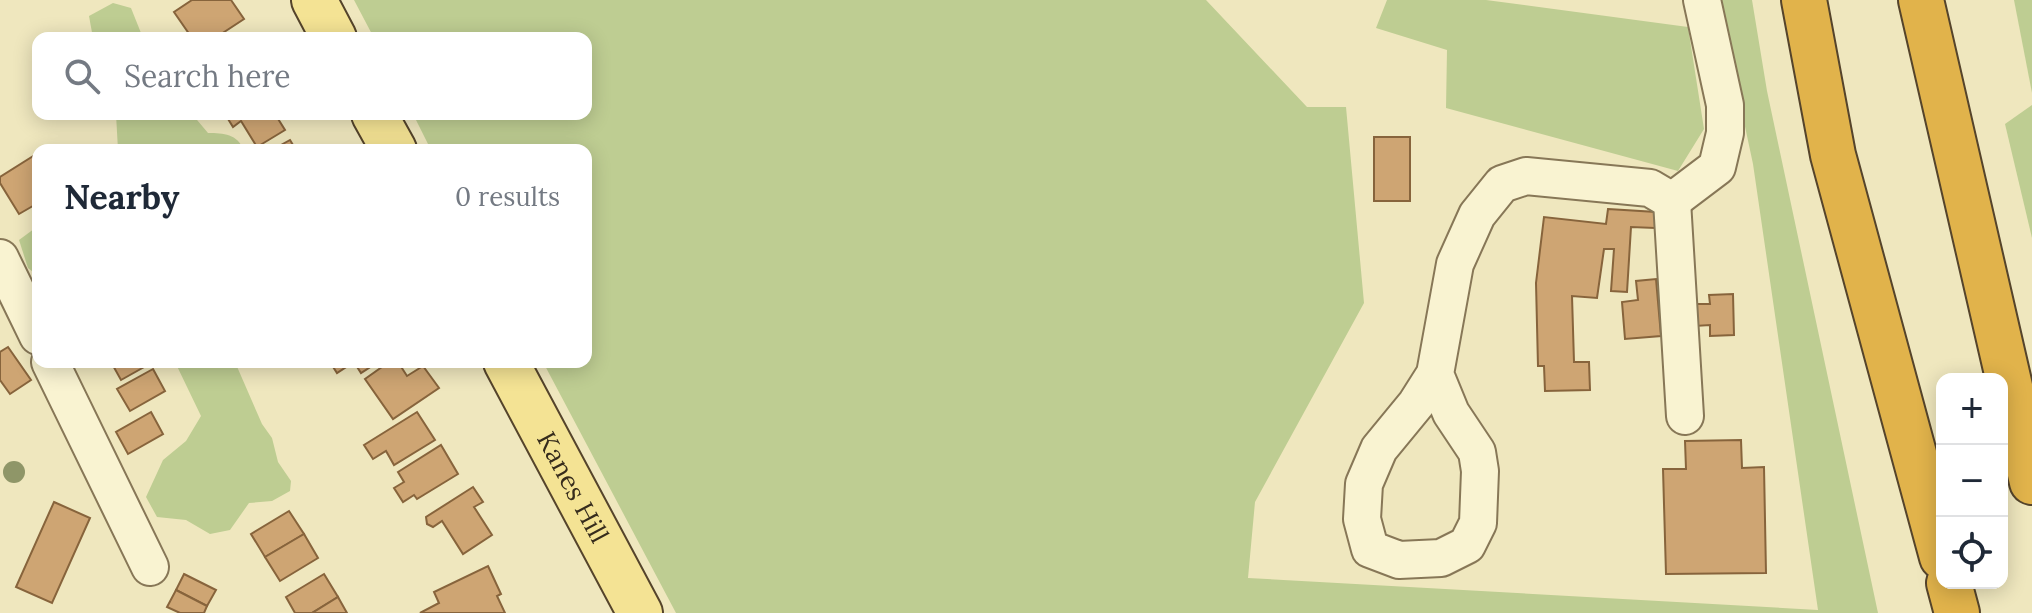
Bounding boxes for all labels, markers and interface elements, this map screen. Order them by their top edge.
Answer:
search box [32,32,592,120]
icon: search [60,54,104,98]
text: Search here [124,57,291,95]
text: Nearby [64,175,180,218]
text: 0 results [455,180,560,213]
map controls [1936,373,2008,589]
button: + [1936,373,2008,445]
street label: Kanes Hill [530,426,616,548]
button: − [1936,445,2008,517]
button: locate [1936,517,2008,589]

